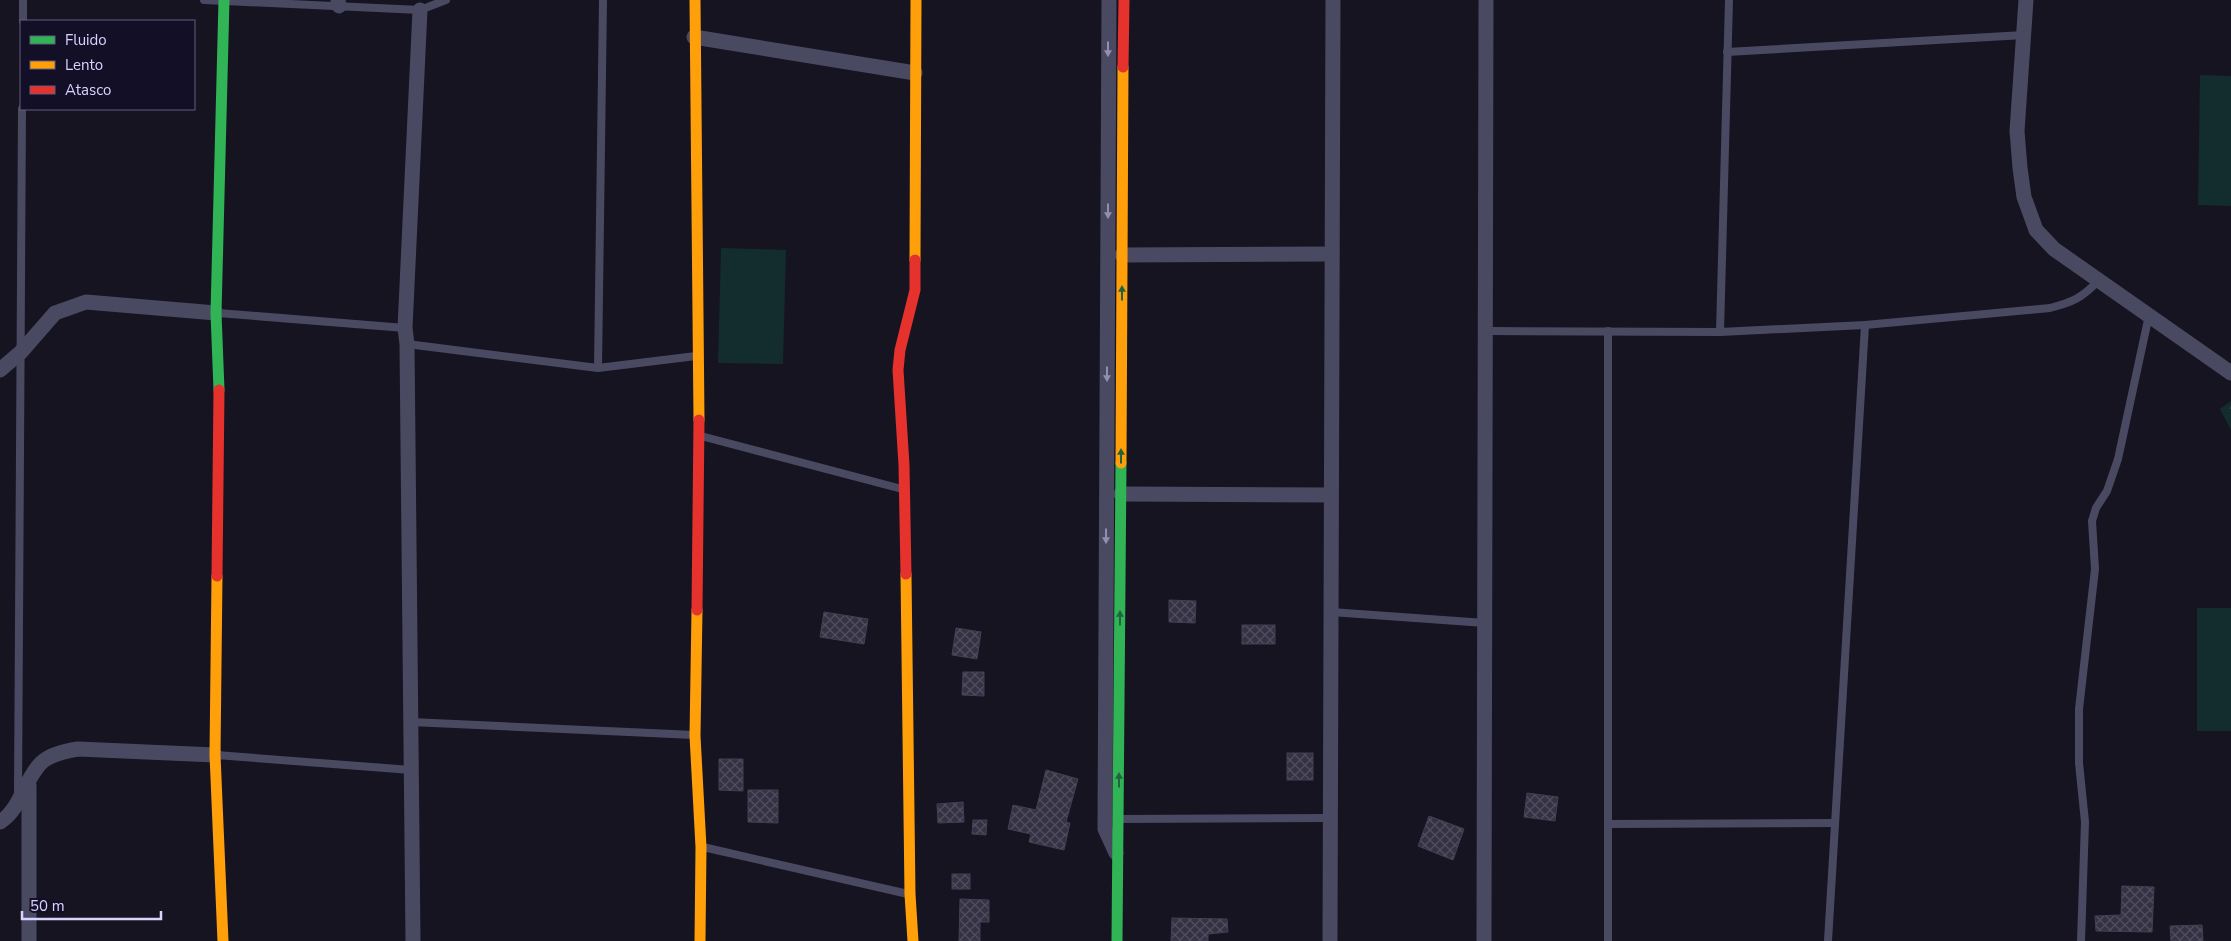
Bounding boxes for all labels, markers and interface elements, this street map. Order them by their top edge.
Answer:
legend [20,20,195,110]
text: Fluido [65,30,107,50]
one-way arrow [1104,41,1112,57]
text: Lento [65,55,103,75]
text: Atasco [65,80,111,100]
one-way arrow [1104,203,1112,219]
one-way arrow [1118,285,1126,301]
one-way arrow [1103,366,1111,382]
one-way arrow [1117,447,1125,463]
one-way arrow [1102,528,1110,544]
one-way arrow [1116,610,1124,626]
one-way arrow [1115,772,1123,788]
scale bar [22,888,161,920]
text: 50 m [30,896,65,916]

